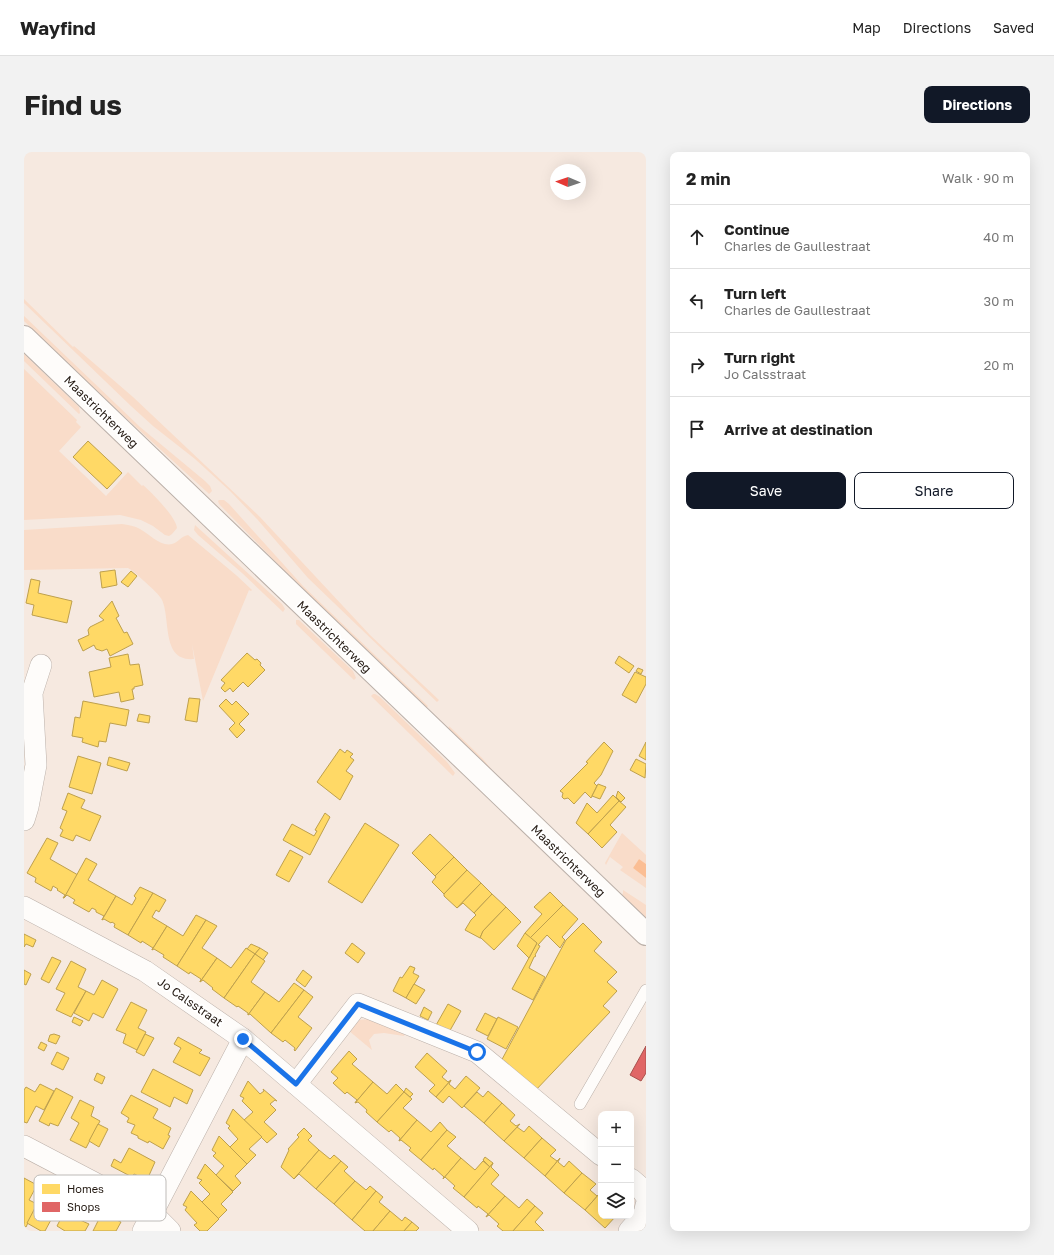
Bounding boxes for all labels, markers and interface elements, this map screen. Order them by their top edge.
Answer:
text: Wayfind [20,16,96,39]
text: Map [852,19,881,36]
text: Directions [903,19,971,36]
text: Saved [993,19,1034,36]
button: Directions [924,86,1030,123]
text: Find us [24,88,122,121]
north arrow [550,164,586,200]
text: 2 min [686,168,730,189]
text: Walk · 90 m [942,170,1014,186]
text: Continue [724,220,790,238]
icon: ahead [686,226,708,248]
text: 40 m [983,229,1014,245]
text: Charles de Gaullestraat [724,238,871,254]
text: Turn left [724,284,786,302]
icon: left [686,290,708,312]
text: 30 m [984,293,1014,309]
text: Charles de Gaullestraat [724,302,871,318]
text: Turn right [724,348,795,366]
icon: right [686,354,708,376]
text: 20 m [984,357,1014,373]
text: Jo Calsstraat [724,366,806,382]
street label: Maastrichterweg [61,372,142,451]
icon: arrive [686,418,708,440]
text: Arrive at destination [724,420,873,438]
button: Save [686,472,846,509]
button: Share [854,472,1014,509]
street label: Maastrichterweg [294,597,375,676]
street label: Maastrichterweg [528,821,609,900]
street label: Jo Calsstraat [155,974,226,1030]
route end [234,1030,252,1048]
route start [468,1043,486,1061]
map controls [598,1111,634,1219]
button: + [598,1111,634,1147]
button: − [598,1147,634,1183]
legend [34,1175,166,1221]
text: Homes [67,1182,104,1195]
button: layers [598,1183,634,1219]
text: Shops [67,1200,100,1213]

